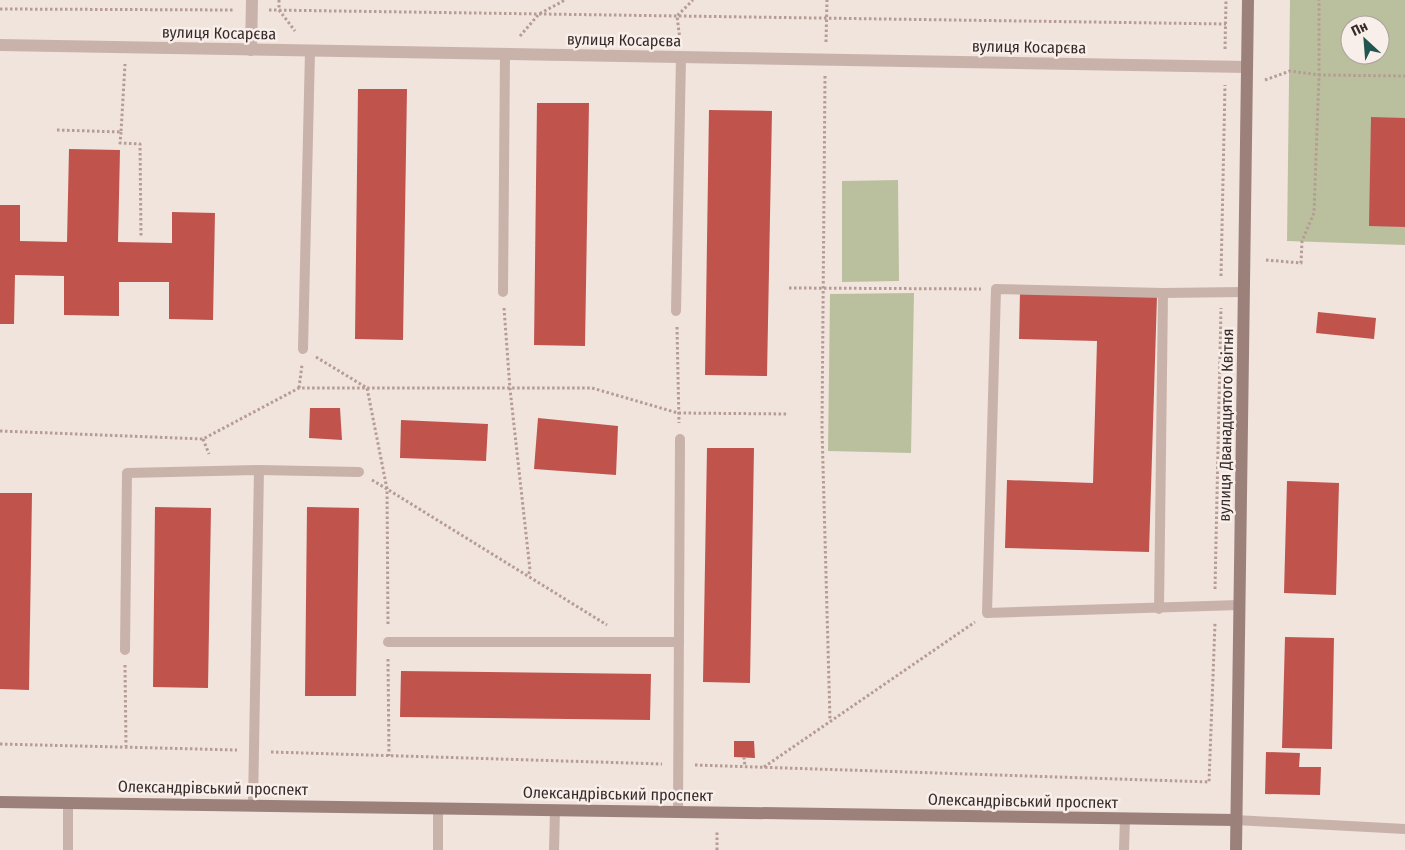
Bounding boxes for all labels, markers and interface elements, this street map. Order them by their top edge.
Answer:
north arrow [1340,15,1390,65]
text: Пн [1349,18,1370,40]
street label: вулиця Косарєва [162,23,276,43]
street label: вулиця Косарєва [567,30,681,50]
street label: вулиця Косарєва [972,37,1086,57]
street label: вулиця Дванадцятого Квітня [1215,328,1237,522]
street label: Олександрівський проспект [118,777,309,799]
street label: Олександрівський проспект [523,783,714,805]
street label: Олександрівський проспект [928,790,1119,812]

